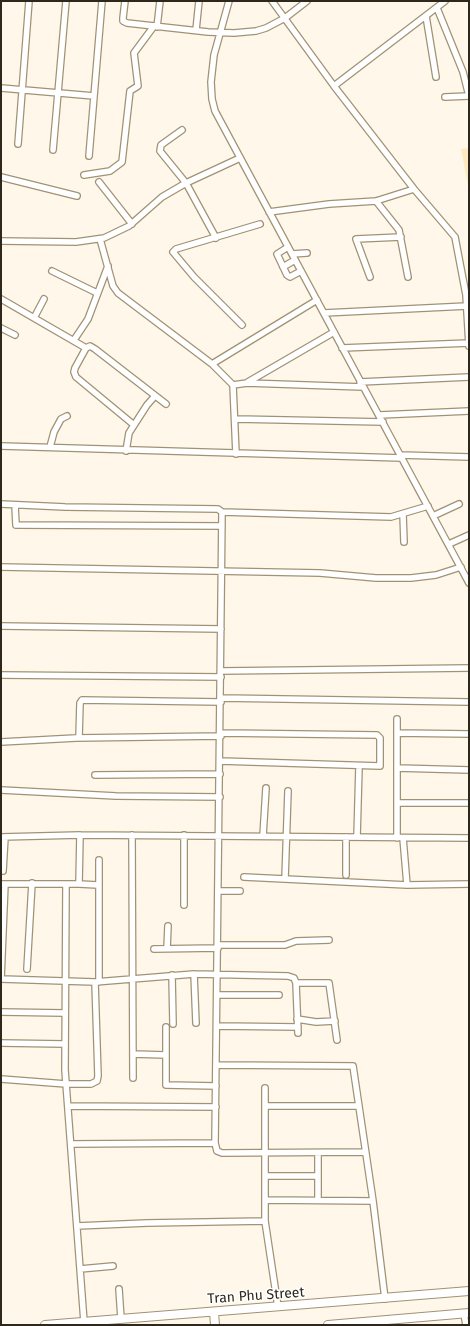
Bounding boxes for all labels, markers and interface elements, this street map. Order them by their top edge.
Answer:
street label: Tran Phu Street [207,1284,305,1308]

